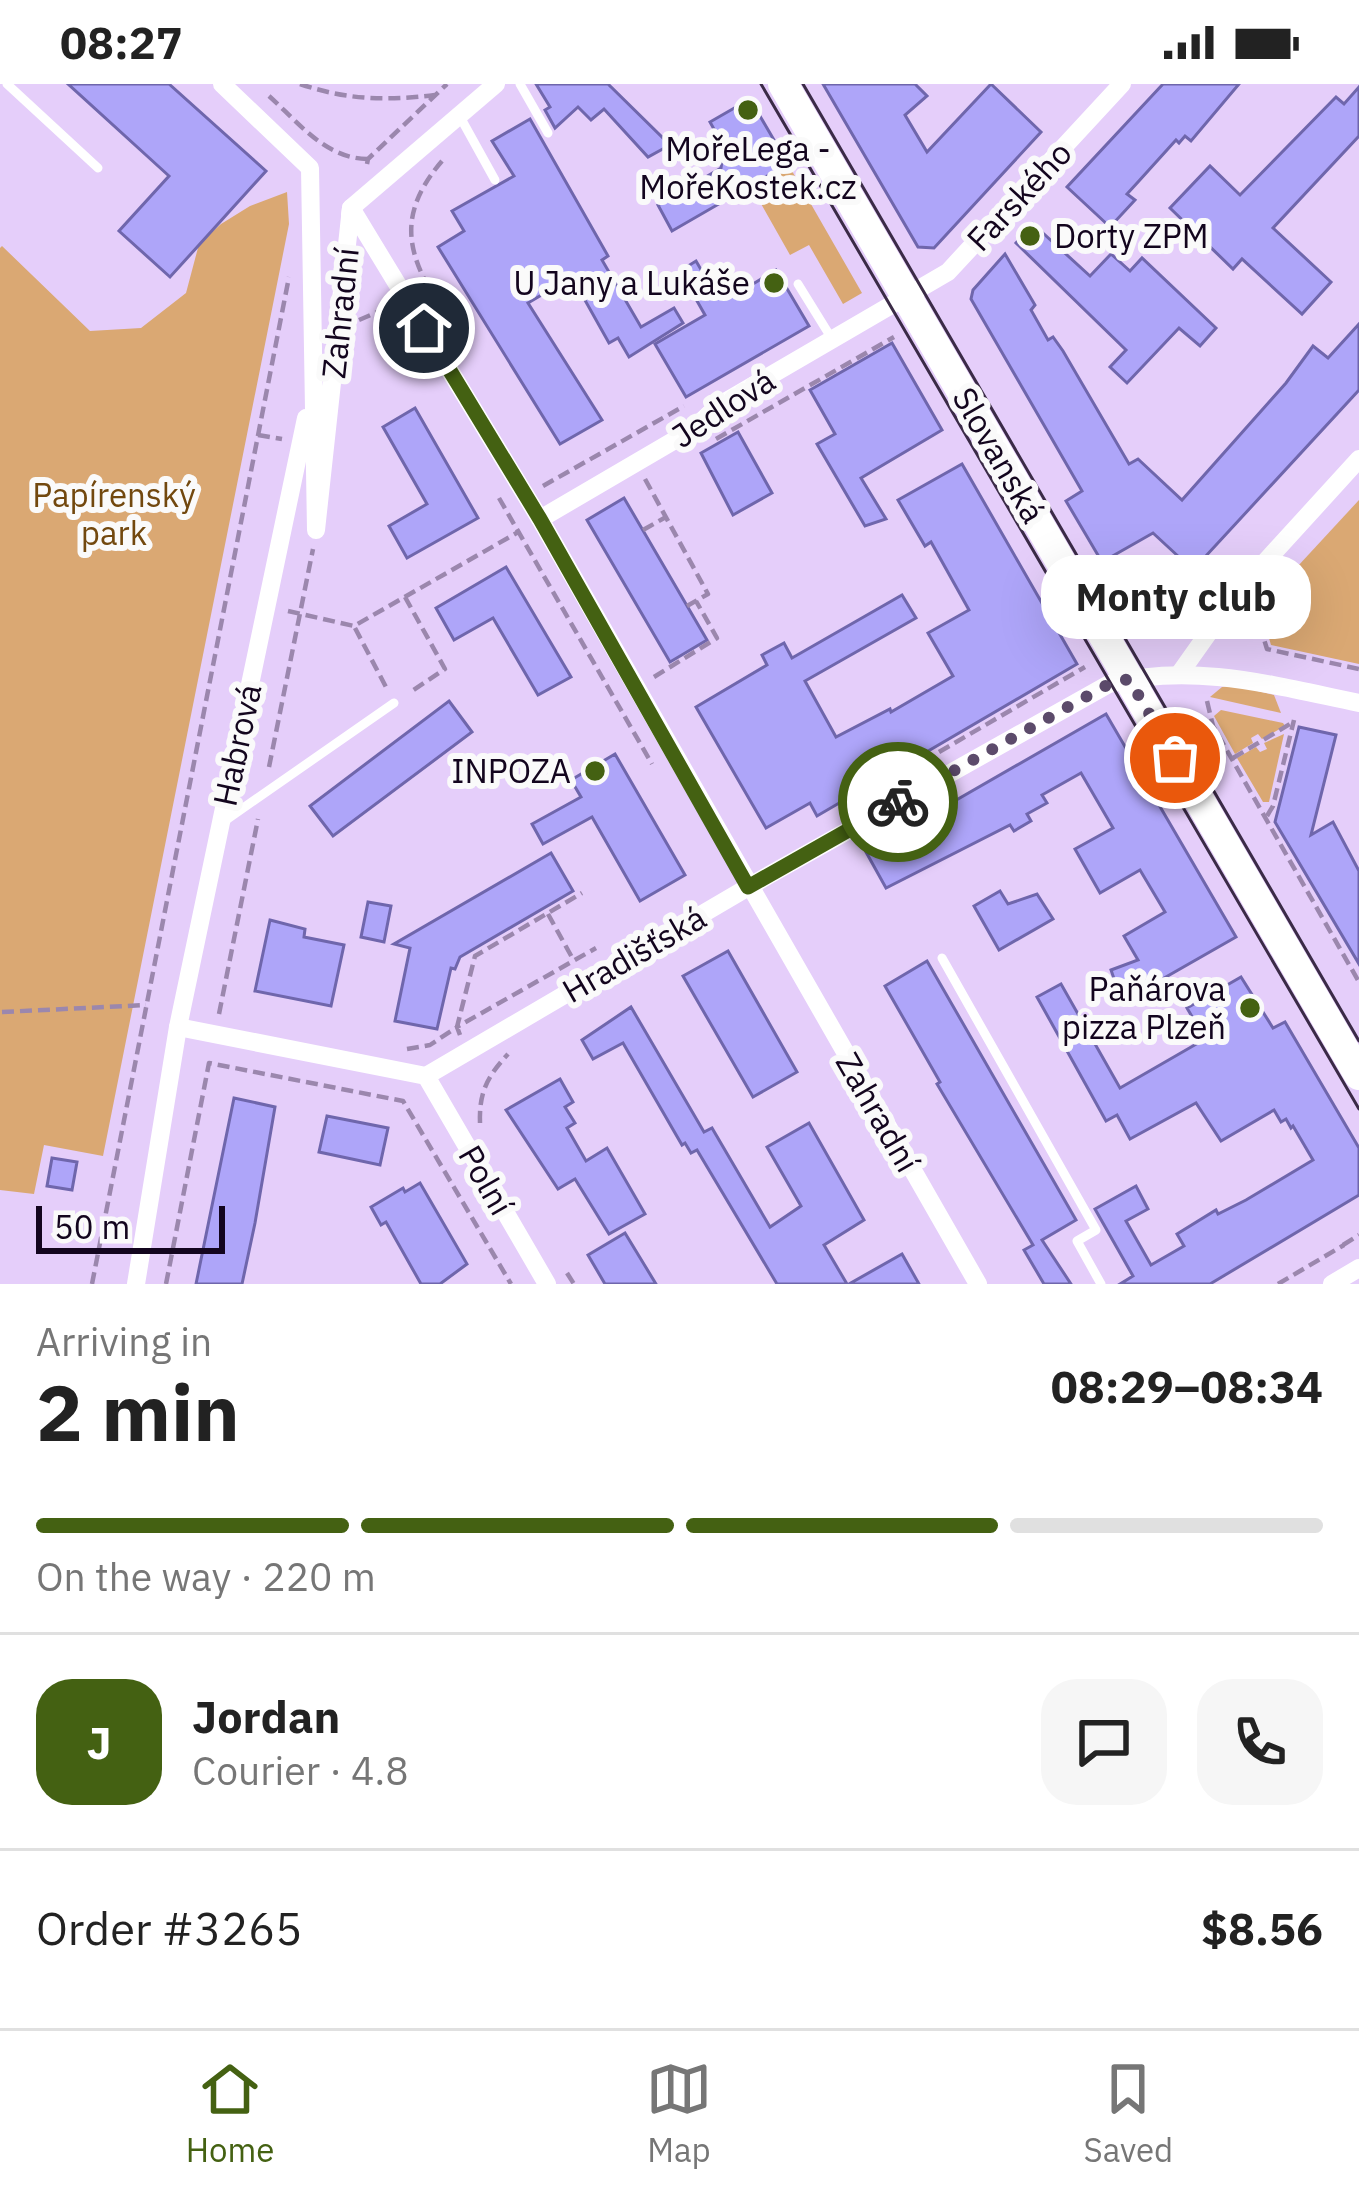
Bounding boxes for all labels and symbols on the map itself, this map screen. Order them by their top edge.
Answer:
marker: MořeLega - MořeKostek.cz [735,97,761,123]
place label: MořeLega - MořeKostek.cz [639,127,857,208]
street label: Farského [957,132,1080,260]
place label: Dorty ZPM [1054,214,1209,257]
marker: Dorty ZPM [1017,223,1043,249]
street label: Zahradní [311,245,368,380]
place label: U Jany a Lukáše [513,261,750,304]
marker: U Jany a Lukáše [761,270,787,296]
pin [373,277,475,379]
street label: Jedlová [663,358,783,457]
street label: Slovanská [943,379,1055,530]
park label: Papírenský park [32,473,196,554]
callout: Monty club [1040,554,1310,638]
street label: Habrová [203,680,270,810]
pin [1124,707,1226,809]
courier [838,742,958,862]
place label: INPOZA [451,749,571,792]
marker: INPOZA [582,758,608,784]
street label: Hradišťská [554,895,713,1012]
place label: Paňárova pizza Plzeň [1062,967,1226,1048]
marker: Paňárova pizza Plzeň [1237,995,1263,1021]
street label: Zahradní [827,1044,930,1179]
street label: Polní [449,1137,524,1222]
scale bar [36,1200,225,1253]

